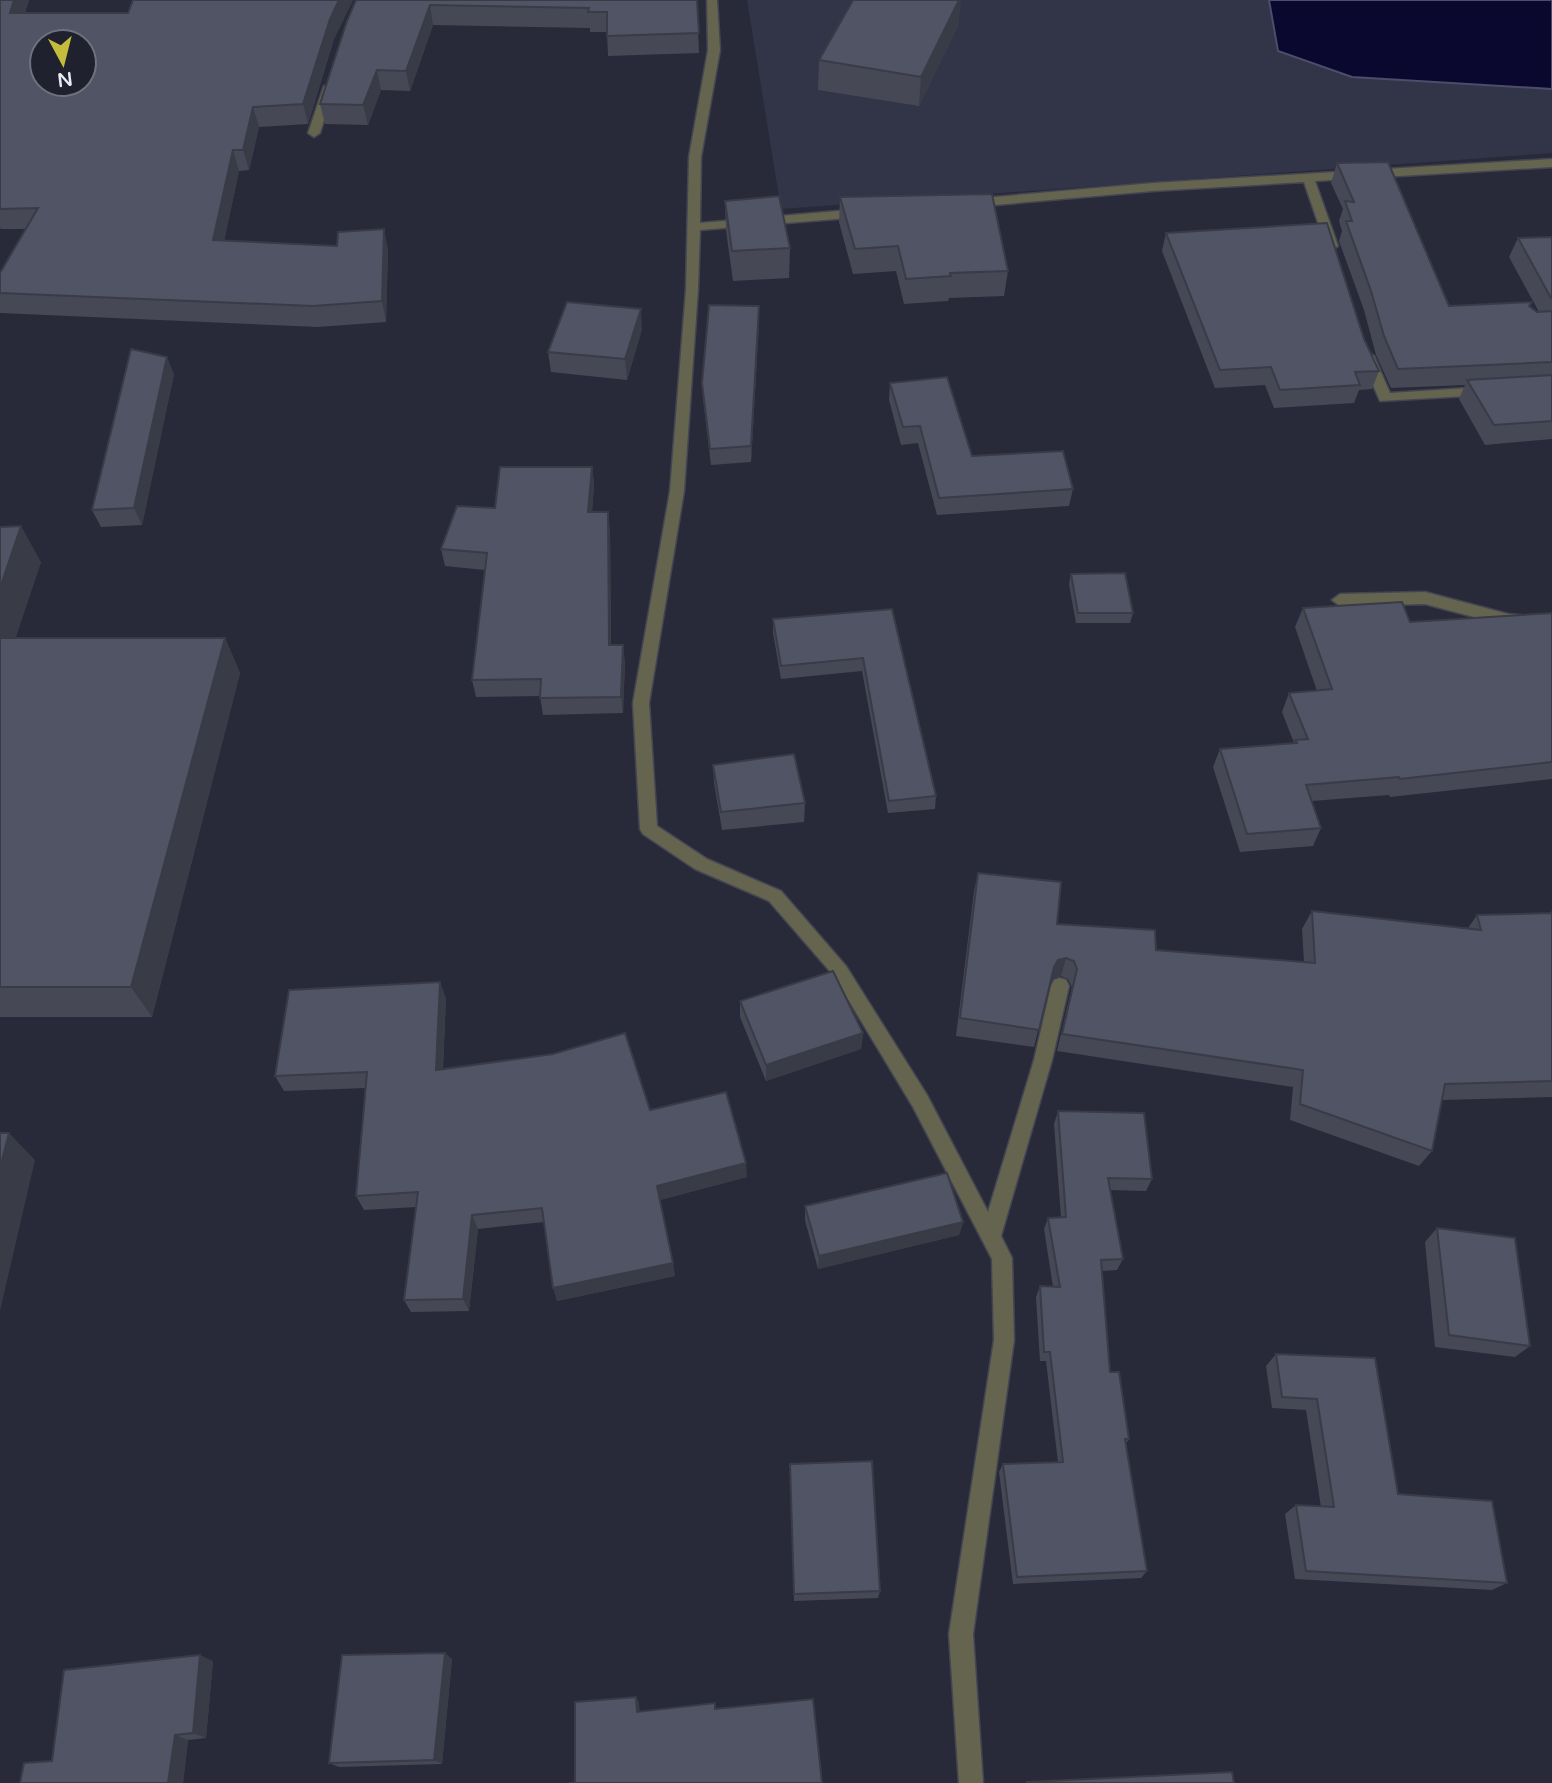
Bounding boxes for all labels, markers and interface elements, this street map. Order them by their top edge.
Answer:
north arrow [28,28,98,98]
text: N [56,67,74,91]

